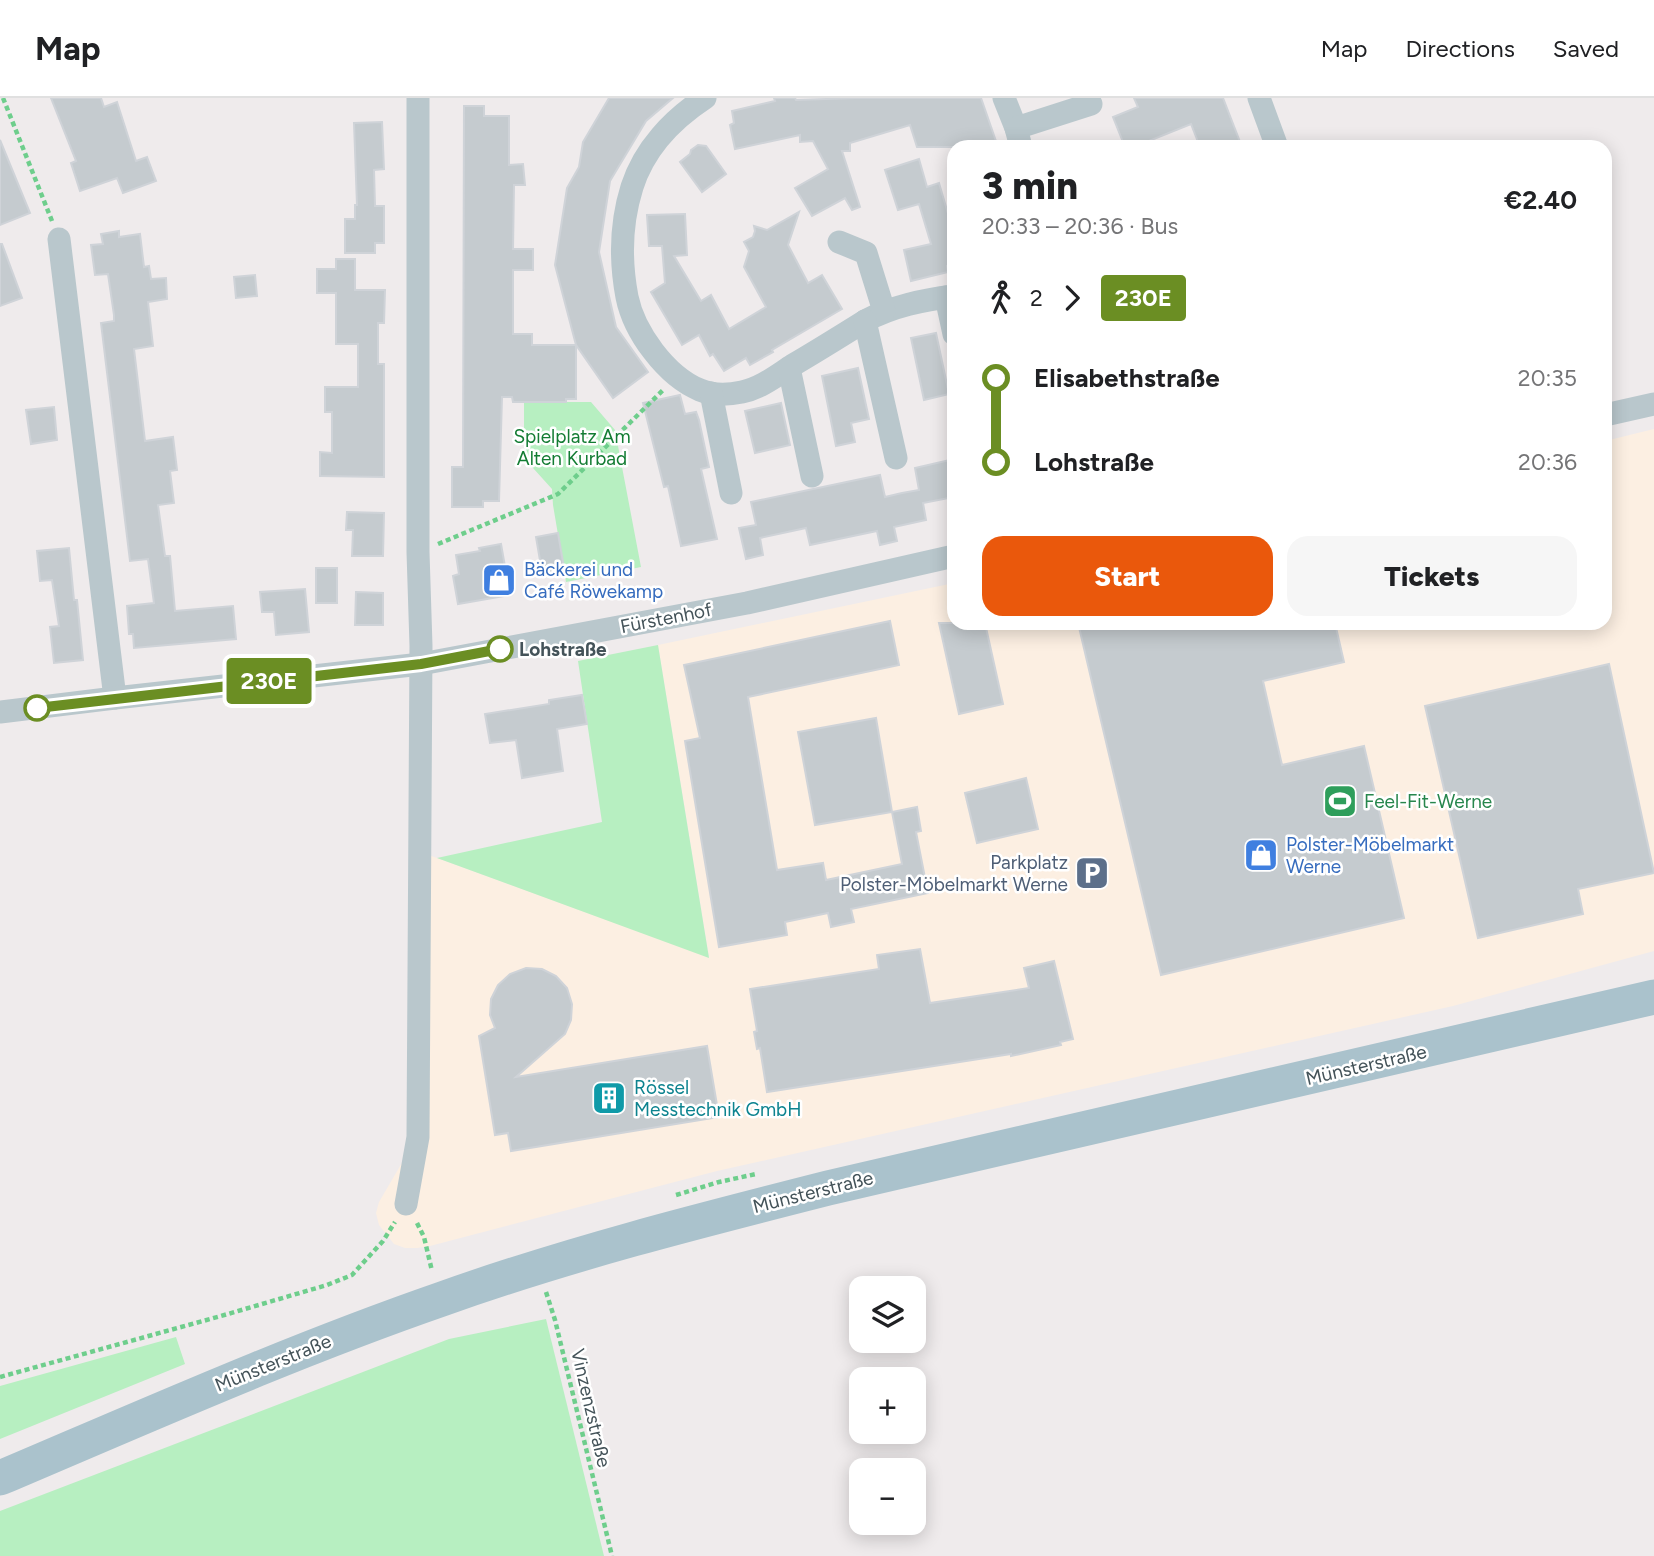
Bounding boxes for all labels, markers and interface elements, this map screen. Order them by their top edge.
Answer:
text: Map [35,29,101,68]
text: Map [1321,34,1367,63]
text: Directions [1405,34,1515,63]
text: Saved [1553,34,1619,63]
text: 3 min [982,163,1078,209]
text: €2.40 [1504,184,1577,216]
text: 20:33 – 20:36 · Bus [982,212,1178,240]
icon: walk [982,279,1020,317]
icon: forward [1053,279,1091,317]
text: 230E [1115,283,1172,312]
text: 2 [1030,284,1043,312]
text: Elisabethstraße [1034,362,1220,394]
text: 20:35 [1518,364,1577,392]
park label: Spielplatz Am Alten Kurbad [513,425,631,470]
text: Lohstraße [1034,446,1154,478]
text: 20:36 [1518,448,1577,476]
button: Start [982,536,1273,616]
button: Tickets [1287,536,1577,616]
place label: Bäckerei und Café Röwekamp [524,558,663,603]
shop icon: Bäckerei und Café Röwekamp [480,561,518,599]
street label: Fürstenhof [618,598,714,638]
marker: Lohstraße [487,636,513,662]
place label: Lohstraße [519,638,607,661]
line badge: 230E [220,658,318,704]
text: 230E [241,666,297,695]
unlabelled marker [24,695,50,721]
sports icon: Feel-Fit-Werne [1321,782,1359,820]
place label: Feel-Fit-Werne [1364,790,1492,813]
place label: Polster-Möbelmarkt Werne [1286,833,1454,878]
shop icon: Polster-Möbelmarkt Werne [1242,836,1280,874]
place label: Parkplatz Polster-Möbelmarkt Werne [840,851,1068,896]
parking icon: Parkplatz Polster-Möbelmarkt Werne [1073,854,1111,892]
street label: Münsterstraße [1303,1040,1429,1090]
place label: Rössel Messtechnik GmbH [634,1076,801,1121]
building icon: Rössel Messtechnik GmbH [590,1079,628,1117]
street label: Münsterstraße [750,1166,876,1218]
map controls [849,1276,926,1535]
button: layers [849,1276,926,1353]
street label: Münsterstraße [212,1329,334,1397]
street label: Vinzenzstraße [566,1346,616,1470]
button: + [849,1367,926,1444]
button: − [849,1458,926,1535]

